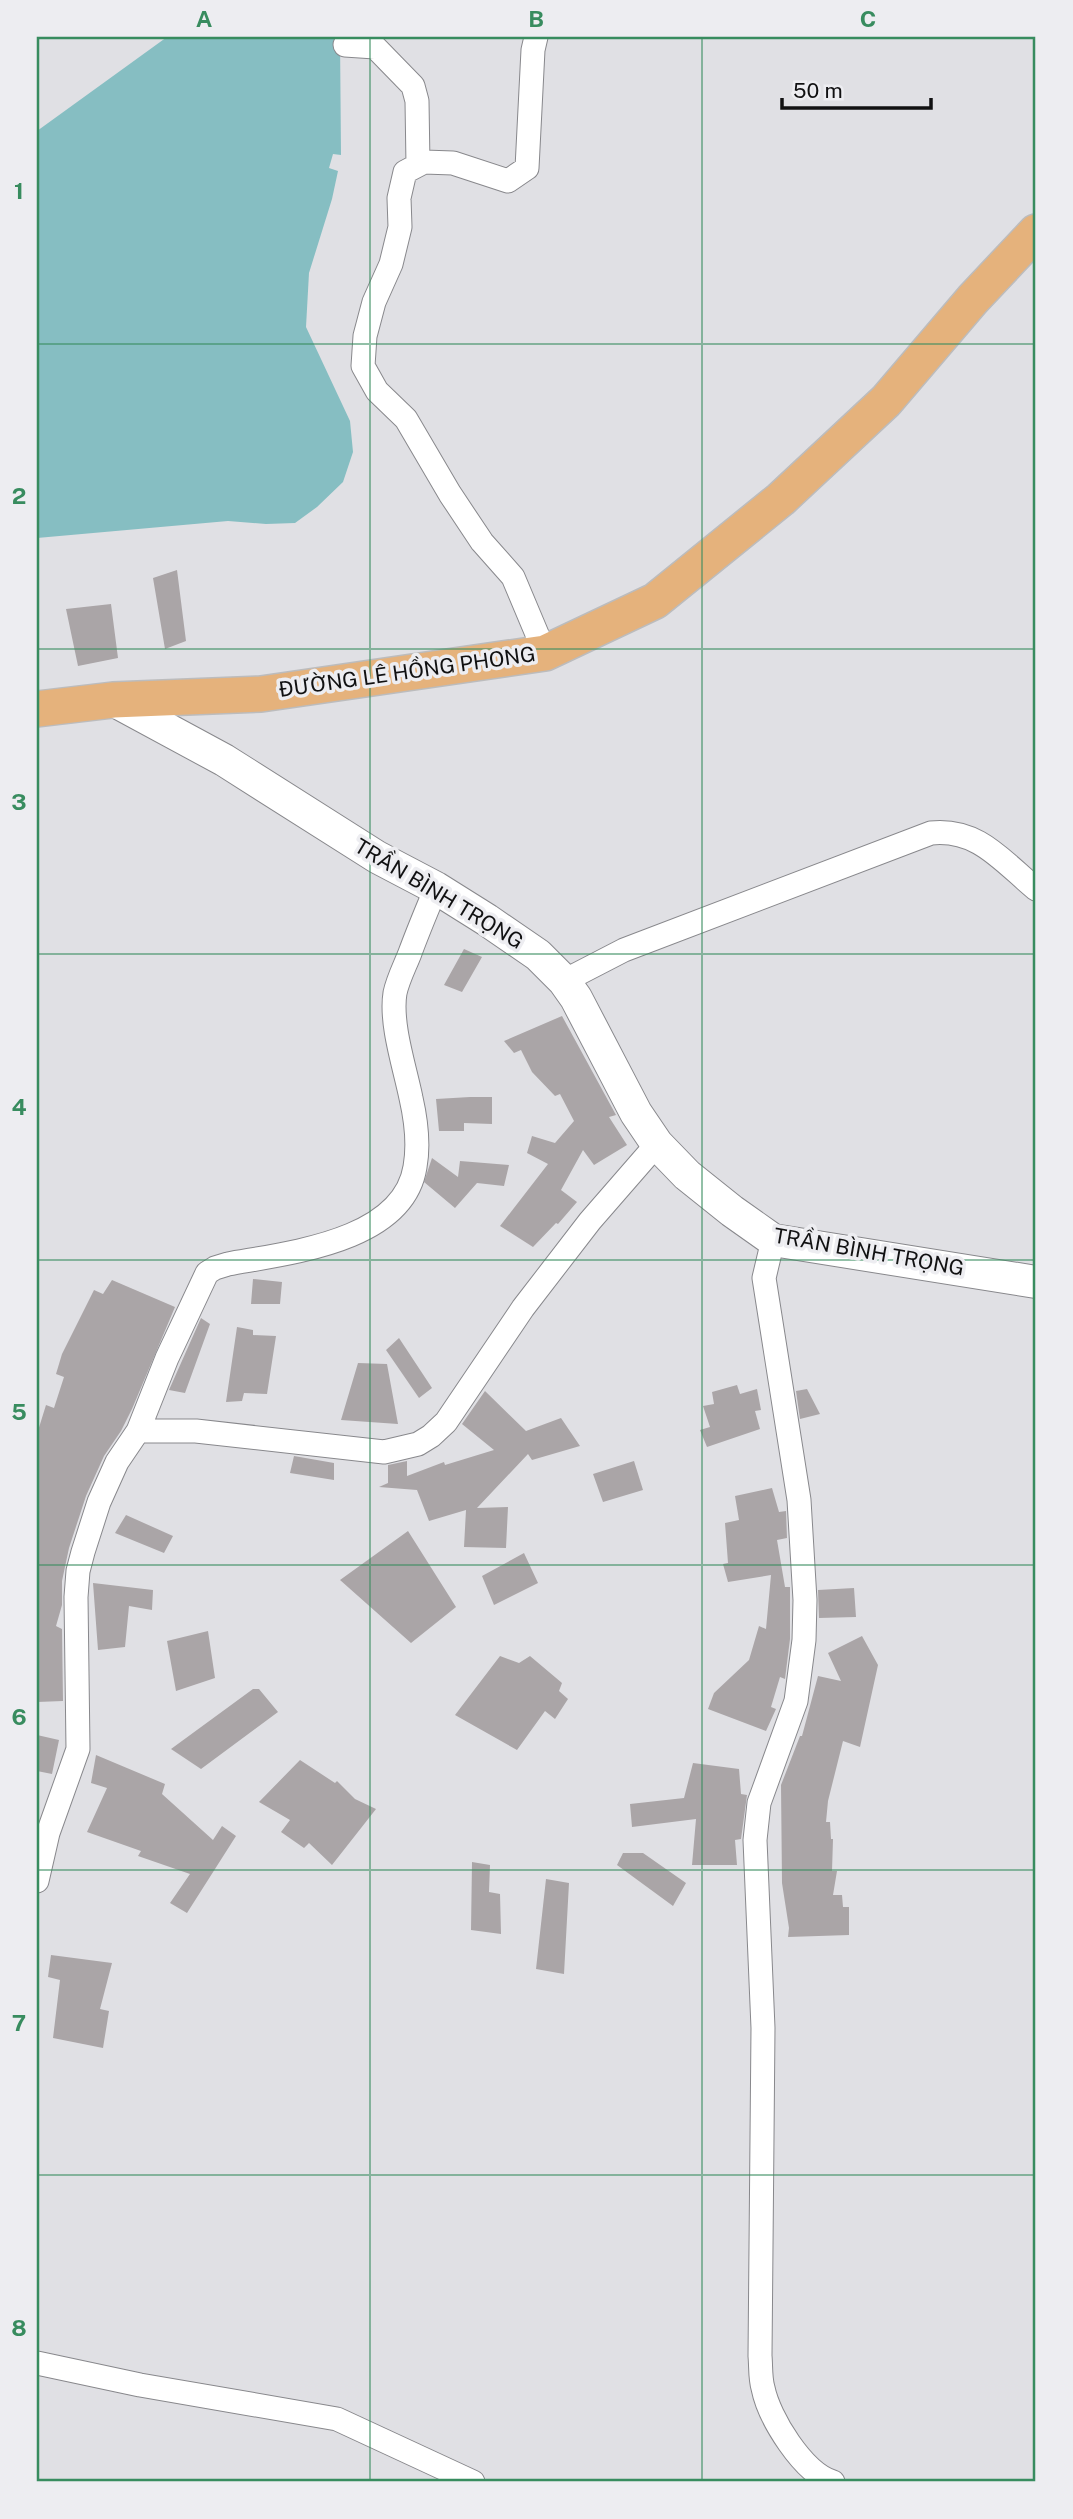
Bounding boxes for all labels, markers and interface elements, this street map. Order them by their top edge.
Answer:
text: A [196,5,213,32]
text: B [528,5,544,32]
text: C [860,5,876,32]
scale bar [782,66,931,110]
text: 50 m [793,78,843,103]
text: 1 [14,177,24,204]
text: 2 [12,482,26,509]
street label: ĐƯỜNG LÊ HỒNG PHONG [277,640,537,702]
text: 3 [11,788,27,815]
street label: TRẦN BÌNH TRỌNG [350,832,529,954]
text: 4 [11,1093,27,1120]
street label: TRẦN BÌNH TRỌNG [772,1221,966,1281]
text: 5 [11,1398,27,1425]
text: 6 [11,1703,27,1730]
text: 7 [12,2009,26,2036]
text: 8 [11,2314,27,2341]

